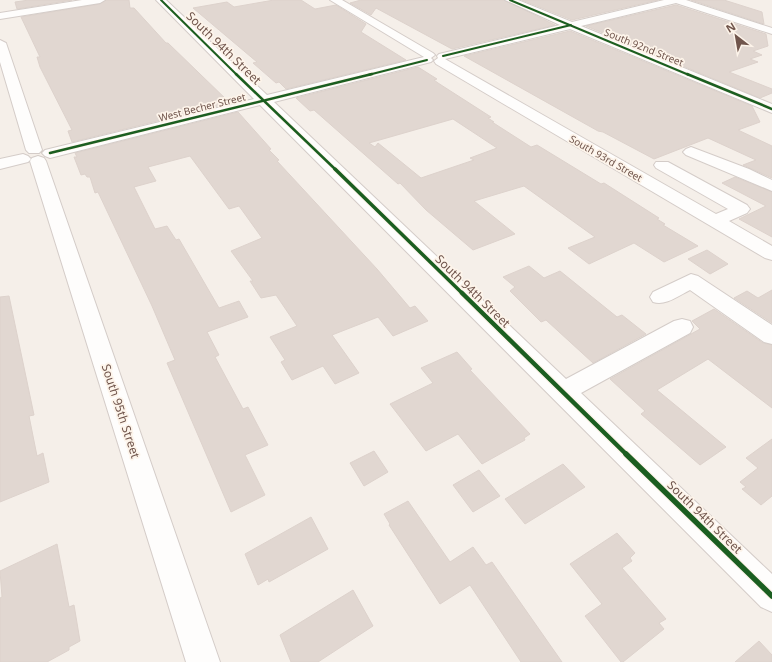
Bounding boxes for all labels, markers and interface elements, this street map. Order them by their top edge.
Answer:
street label: South 94th Street [183,8,266,89]
north arrow [716,16,756,56]
text: N [723,18,738,36]
street label: South 92nd Street [602,25,686,69]
street label: West Becher Street [157,89,247,125]
street label: South 93rd Street [567,131,645,185]
street label: South 94th Street [432,251,515,332]
street label: South 95th Street [98,362,144,461]
street label: South 94th Street [664,477,747,558]

